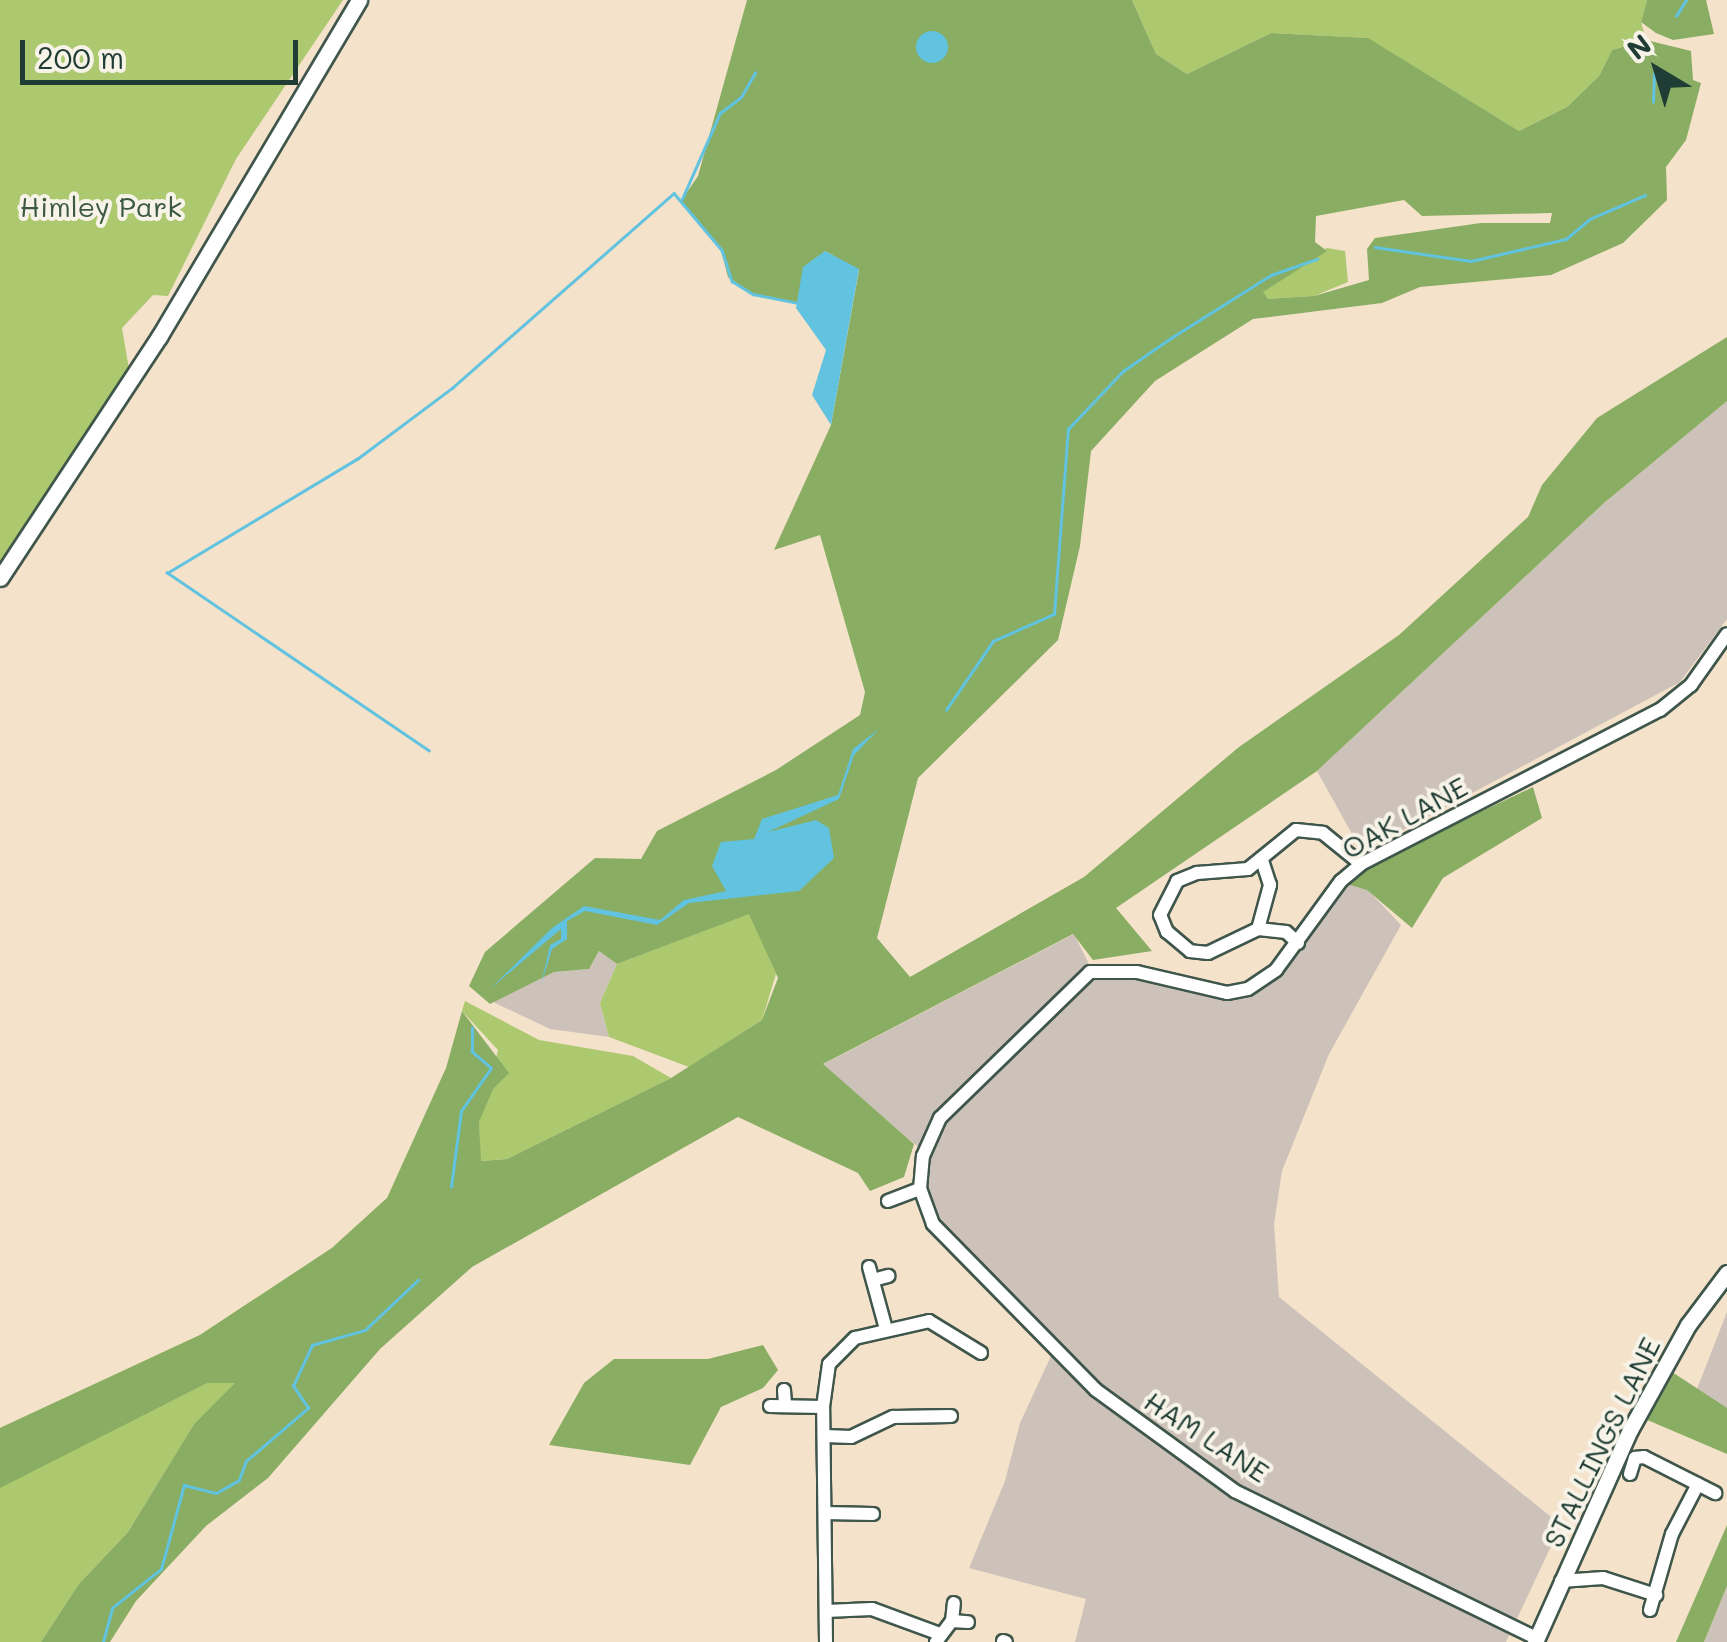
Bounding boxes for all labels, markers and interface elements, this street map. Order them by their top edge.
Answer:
scale bar [25,20,302,82]
north arrow [1607,20,1707,120]
text: N [1619,26,1658,67]
text: 200 m [37,37,124,77]
park label: Himley Park [20,189,182,223]
street label: OAK LANE [1335,769,1473,865]
street label: STALLINGS LANE [1536,1332,1666,1552]
street label: HAM LANE [1139,1383,1275,1489]

